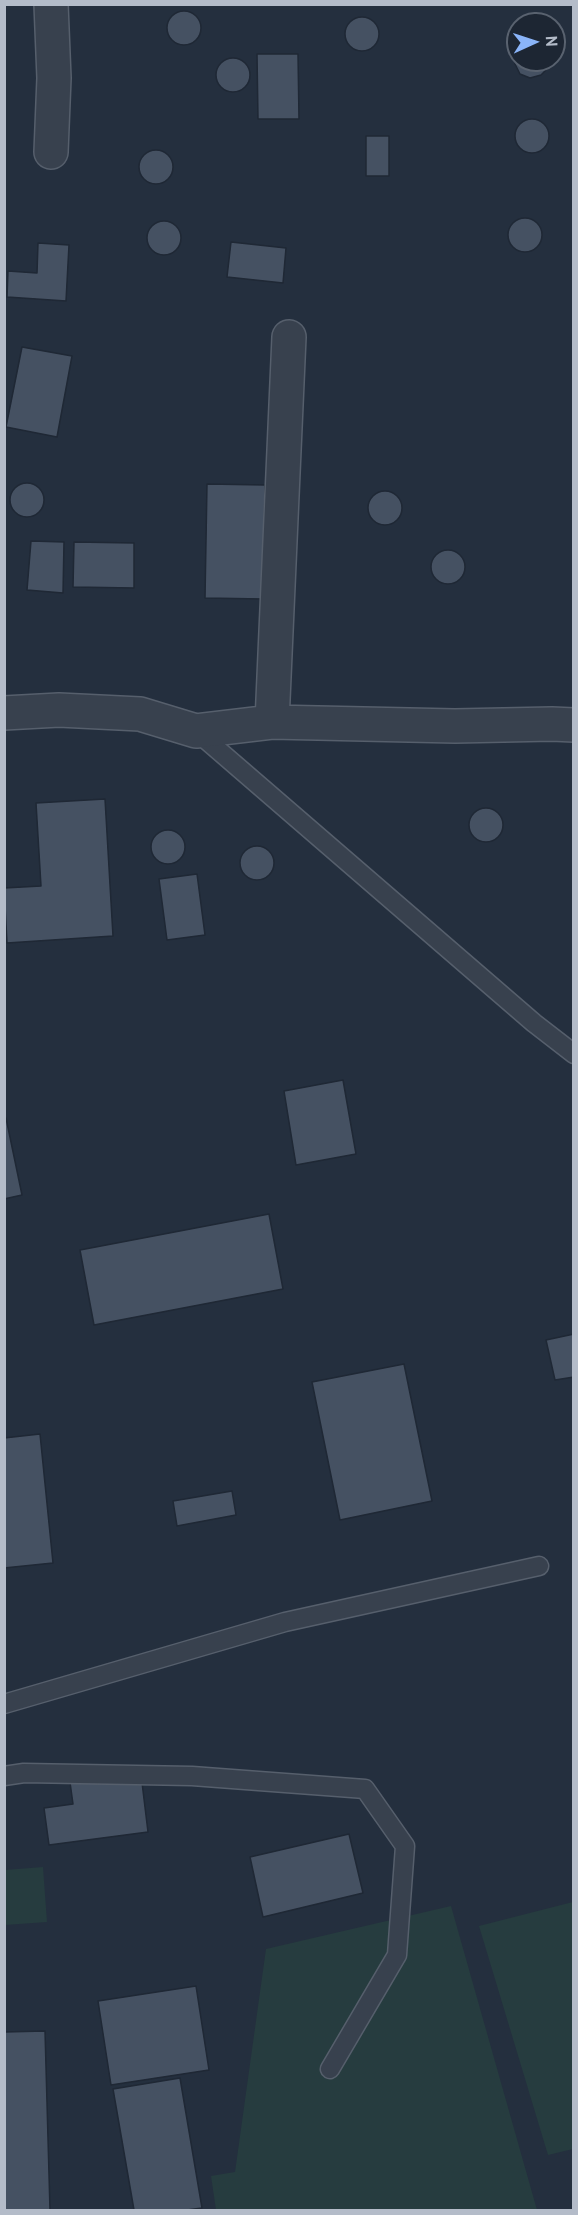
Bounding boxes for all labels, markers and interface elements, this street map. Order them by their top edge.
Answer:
north arrow [506,12,566,72]
text: N [542,35,562,47]

